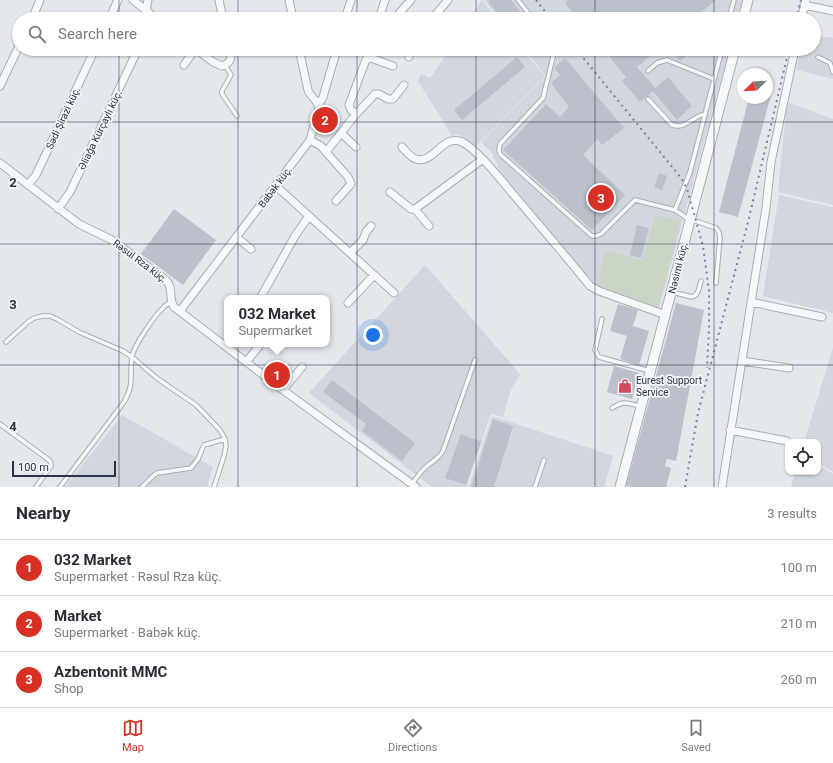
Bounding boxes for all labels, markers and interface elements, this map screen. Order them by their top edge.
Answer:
search box [12,12,821,56]
icon: search [26,23,48,45]
text: Search here [58,25,137,43]
north arrow [737,68,773,104]
street label: Sədi Şirazi küç. [44,85,82,151]
street label: Əliağa Kürçaylı küç. [76,89,124,171]
pin: 2 [312,105,338,135]
street label: Babək küç. [256,164,294,210]
text: 2 [9,175,17,190]
pin: 3 [588,183,614,213]
street label: Rəsul Rza küç. [111,237,169,285]
street label: Nəsimi küç. [666,241,690,295]
popup [224,295,330,347]
text: 3 [9,297,17,312]
text: 032 Market [238,305,316,323]
text: Supermarket [238,323,312,338]
your location [363,325,383,345]
pin: 1 [264,360,290,390]
place label: Eurest Support Service [636,375,702,398]
shop icon: Eurest Support Service [617,378,633,394]
text: 4 [9,419,17,434]
map controls [785,439,821,475]
button: locate [785,439,821,475]
scale bar [12,459,116,478]
text: 100 m [18,461,49,474]
text: Nearby [16,503,71,523]
text: 3 results [767,506,817,521]
text: 032 Market [54,551,131,569]
text: 1 [25,560,33,575]
text: 100 m [780,560,817,575]
text: Supermarket · Rəsul Rza küç. [54,569,222,584]
text: Market [54,607,102,625]
text: 2 [25,616,33,631]
text: 210 m [780,616,817,631]
text: Supermarket · Babək küç. [54,625,201,640]
text: Azbentonit MMC [54,663,167,681]
text: 3 [25,672,33,687]
text: 260 m [780,672,817,687]
text: Shop [54,681,84,696]
tab: Map [122,717,144,754]
tab: Directions [388,717,437,754]
tab: Saved [681,717,711,754]

